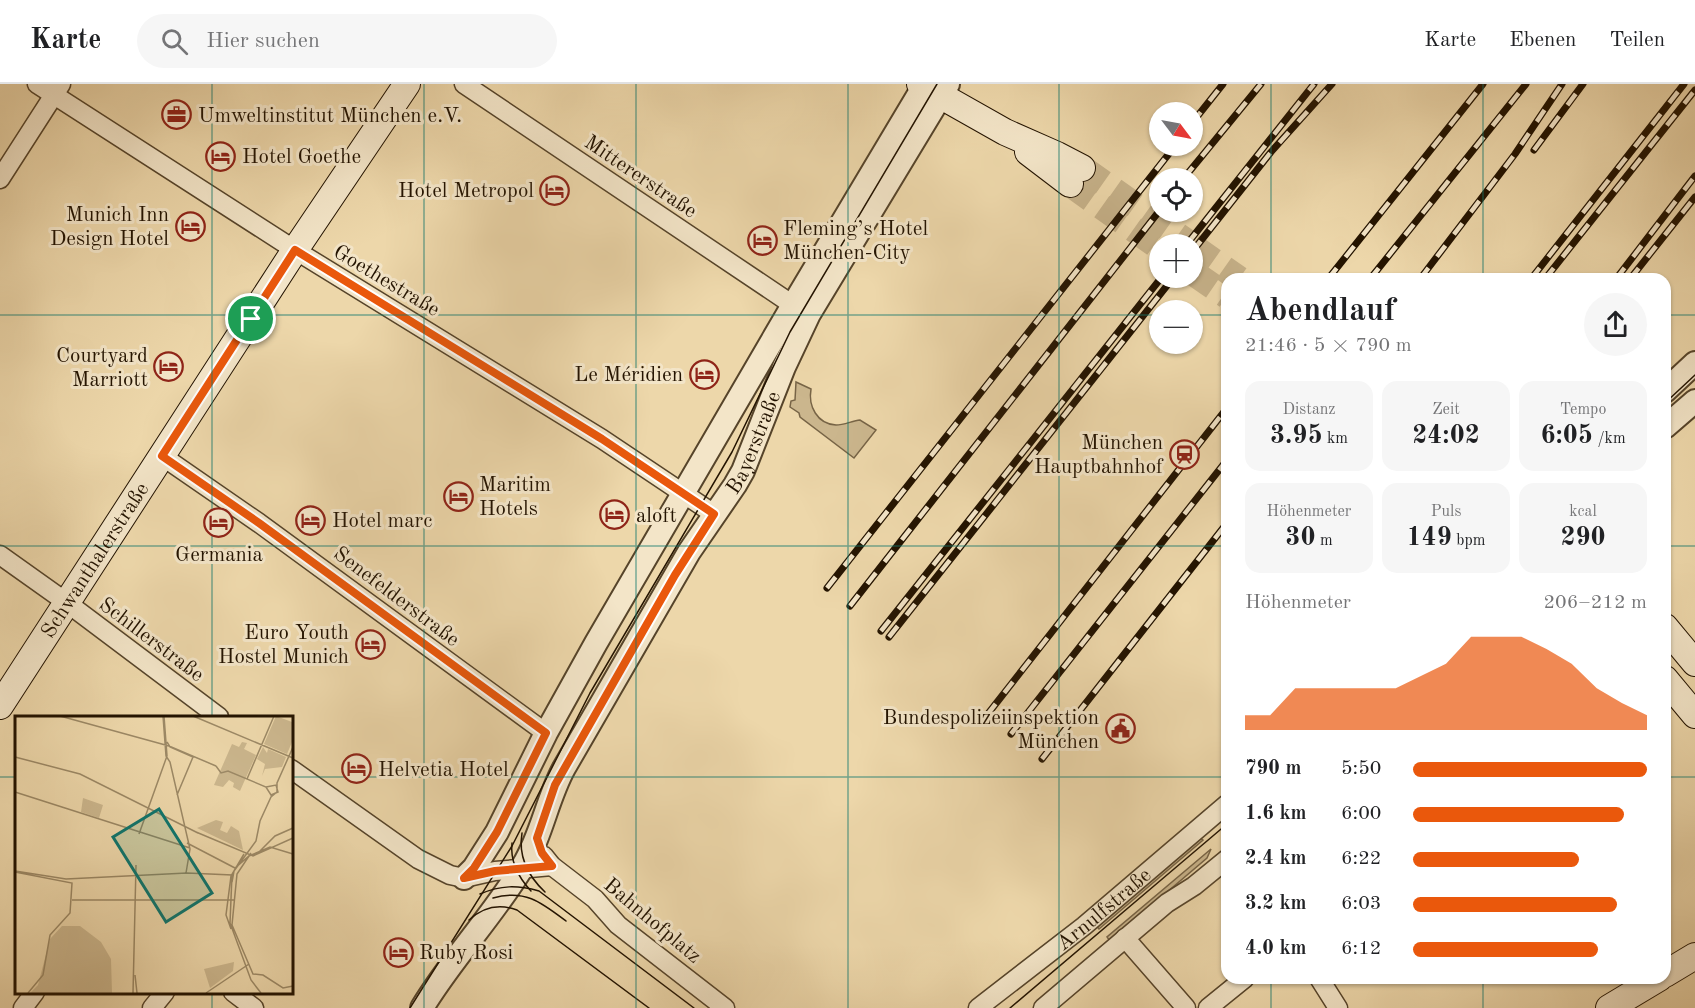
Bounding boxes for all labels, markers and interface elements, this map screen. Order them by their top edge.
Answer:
search box [137,14,557,68]
icon: search [158,25,191,58]
text: Karte [30,27,101,55]
text: Hier suchen [206,30,320,52]
text: Karte [1424,30,1476,51]
text: Ebenen [1509,30,1576,51]
text: Teilen [1609,30,1665,51]
office icon: Umweltinstitut München e.V. [161,99,193,131]
north arrow [1149,102,1203,156]
map controls [1149,102,1203,354]
place label: Umweltinstitut München e.V. [198,106,462,127]
street label: Mittererstraße [580,132,700,222]
hotel icon: Hotel Goethe [205,140,237,172]
place label: Hotel Goethe [242,147,361,168]
button: locate [1149,168,1203,222]
hotel icon: Hotel Metropol [539,174,571,206]
place label: Hotel Metropol [398,181,534,202]
place label: Munich Inn Design Hotel [50,205,169,250]
hotel icon: Munich Inn Design Hotel [174,210,206,242]
place label: Fleming’s Hotel München-City [783,219,928,264]
hotel icon: Fleming’s Hotel München-City [746,224,778,256]
button: + [1149,234,1203,288]
street label: Goethestraße [329,241,443,321]
pin [225,293,276,344]
button: share [1584,293,1647,356]
text: Abendlauf [1245,295,1396,328]
button: − [1149,300,1203,354]
icon: arrive [234,302,267,335]
text: 21:46 · 5 × 790 m [1245,336,1412,356]
place label: Courtyard Marriott [56,346,148,391]
hotel icon: Courtyard Marriott [153,351,185,383]
hotel icon: Le Méridien [688,358,720,390]
place label: Le Méridien [574,365,683,386]
street label: Bayerstraße [723,389,785,499]
text: Distanz [1283,402,1335,418]
text: Zeit [1432,402,1460,418]
text: Tempo [1560,402,1606,418]
text: 3.95 [1270,423,1323,449]
text: 24:02 [1412,423,1480,449]
text: 6:05 [1540,423,1593,449]
text: km [1323,431,1348,447]
text: /km [1593,431,1626,447]
place label: München Hauptbahnhof [1034,433,1164,478]
station icon: München Hauptbahnhof [1168,438,1200,470]
place label: Maritim Hotels [479,475,551,520]
street label: Schwanthalerstraße [38,479,154,642]
hotel icon: Maritim Hotels [442,480,474,512]
hotel icon: aloft [599,499,631,531]
hotel icon: Hotel marc [295,504,327,536]
text: Höhenmeter [1267,504,1351,520]
text: Puls [1431,504,1461,520]
text: kcal [1569,504,1597,520]
place label: aloft [636,506,677,527]
hotel icon: Germania [203,507,235,539]
place label: Hotel marc [332,511,432,532]
text: 30 [1285,525,1315,551]
text: 149 [1407,525,1452,551]
text: 290 [1560,525,1606,551]
text: m [1315,533,1333,549]
text: bpm [1452,533,1485,549]
street label: Senefelderstraße [329,543,463,651]
place label: Germania [175,545,263,566]
text: Höhenmeter [1245,593,1351,613]
text: 206–212 m [1544,593,1647,613]
street label: Schillerstraße [95,594,207,686]
place label: Euro Youth Hostel Munich [218,623,349,668]
hotel icon: Euro Youth Hostel Munich [354,628,386,660]
place label: Bundespolizeiinspektion München [883,708,1099,753]
public building icon: Bundespolizeiinspektion München [1104,713,1136,745]
inset map [15,716,292,993]
hotel icon: Helvetia Hotel [341,753,373,785]
text: 790 m [1245,759,1301,779]
text: 5:50 [1341,759,1381,779]
place label: Helvetia Hotel [378,760,509,781]
text: 1.6 km [1245,804,1307,824]
text: 6:00 [1341,804,1381,824]
text: 2.4 km [1245,849,1307,869]
text: 6:22 [1341,849,1381,869]
street label: Arnulfstraße [1053,865,1156,955]
street label: Bahnhofplatz [599,875,705,968]
text: 3.2 km [1245,894,1307,914]
text: 6:03 [1341,894,1381,914]
hotel icon: Ruby Rosi [382,936,414,968]
text: 4.0 km [1245,939,1307,959]
text: 6:12 [1341,939,1381,959]
place label: Ruby Rosi [419,943,513,964]

